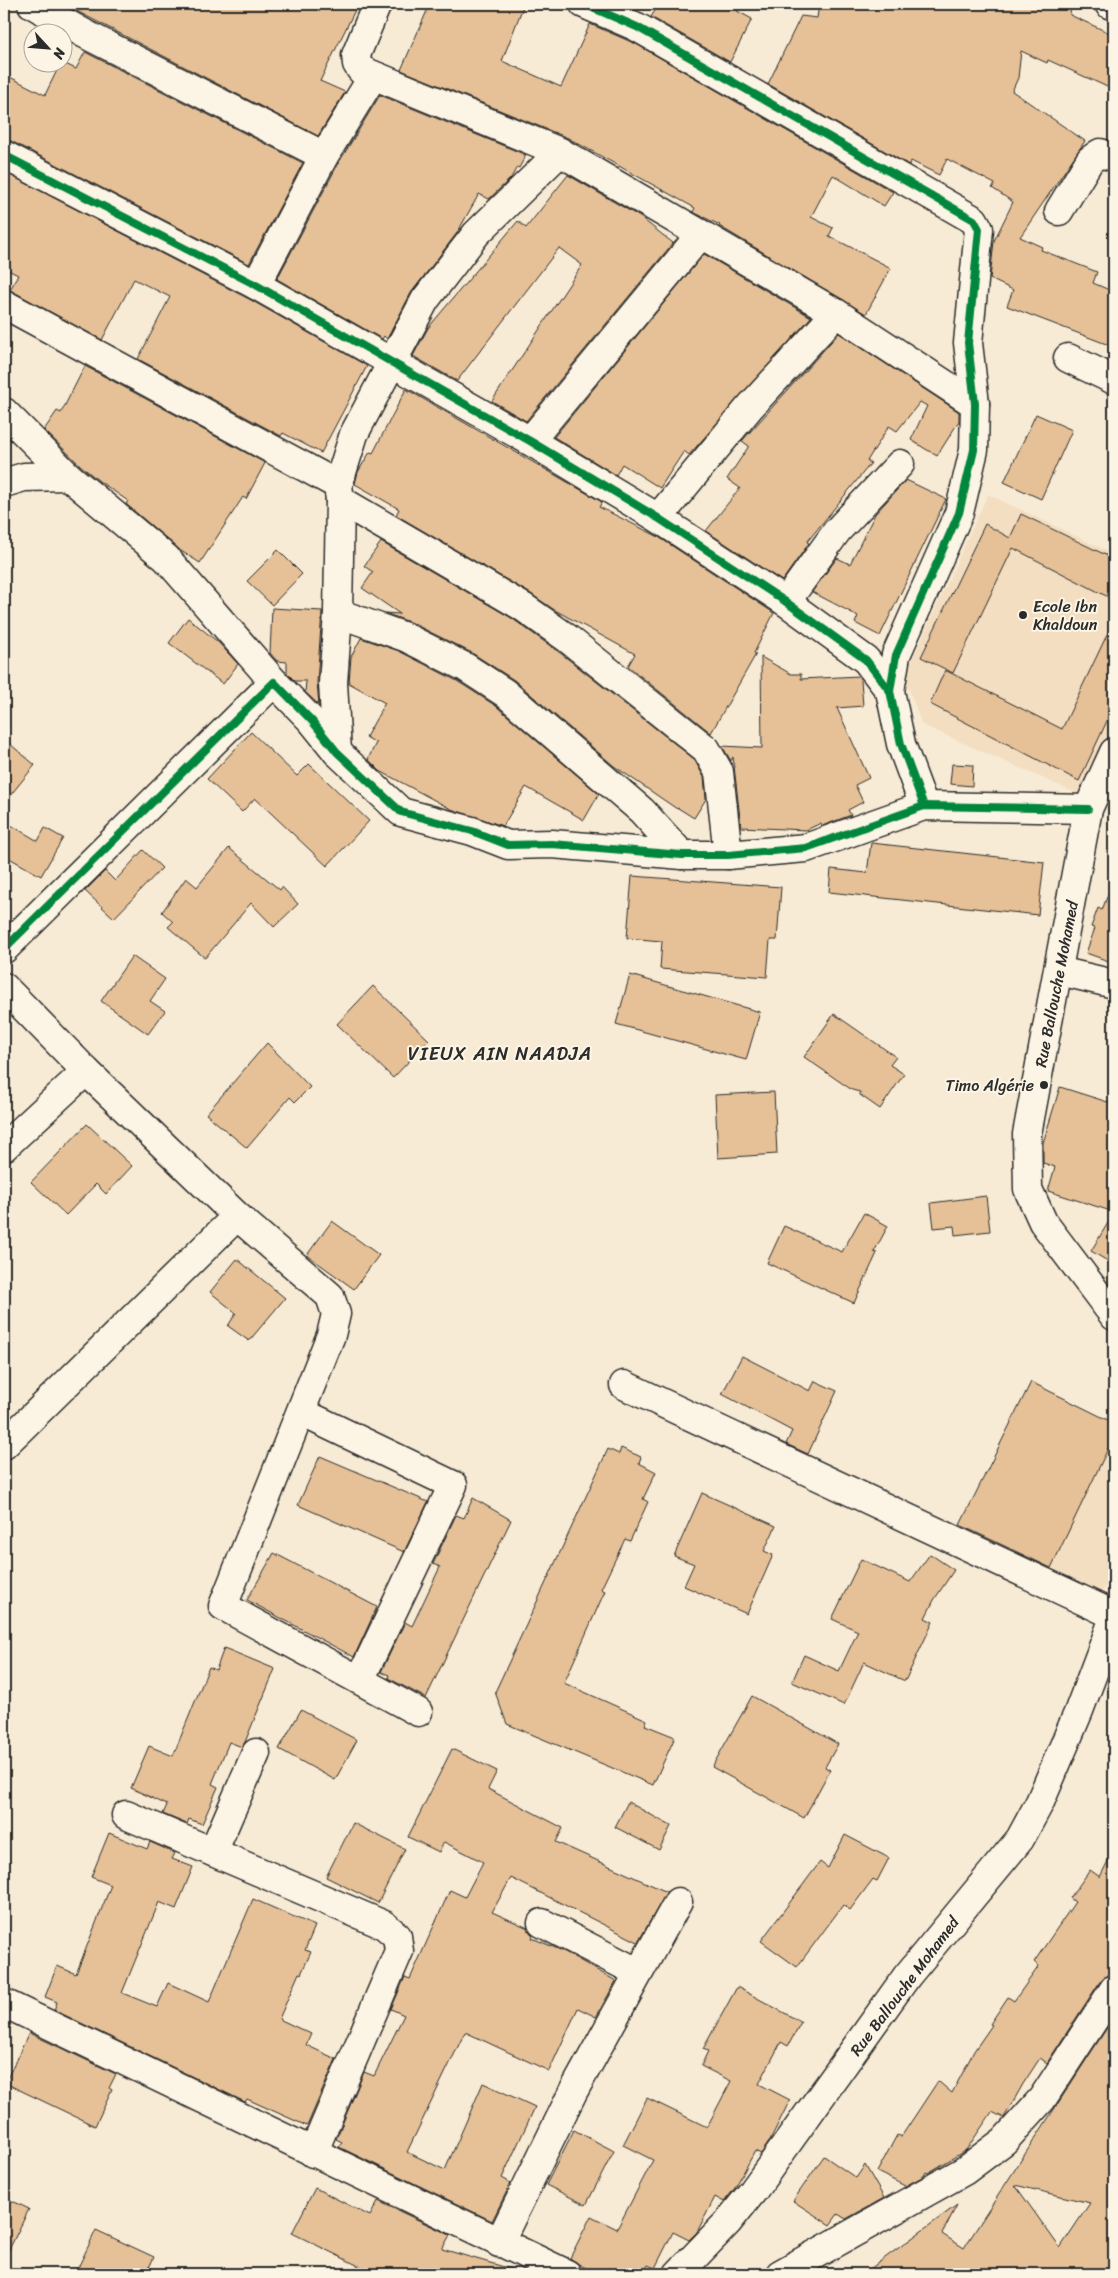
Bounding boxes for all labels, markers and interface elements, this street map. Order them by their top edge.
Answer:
north arrow [22,22,72,72]
text: N [46,43,73,64]
place label: Ecole Ibn Khaldoun [1033,592,1098,639]
marker: Ecole Ibn Khaldoun [1017,609,1029,621]
street label: Rue Ballouche Mohamed [1026,897,1087,1070]
district label: VIEUX AIN NAADJA [408,1037,592,1070]
place label: Timo Algérie [946,1071,1034,1100]
marker: Timo Algérie [1038,1079,1050,1091]
street label: Rue Ballouche Mohamed [842,1909,968,2063]

